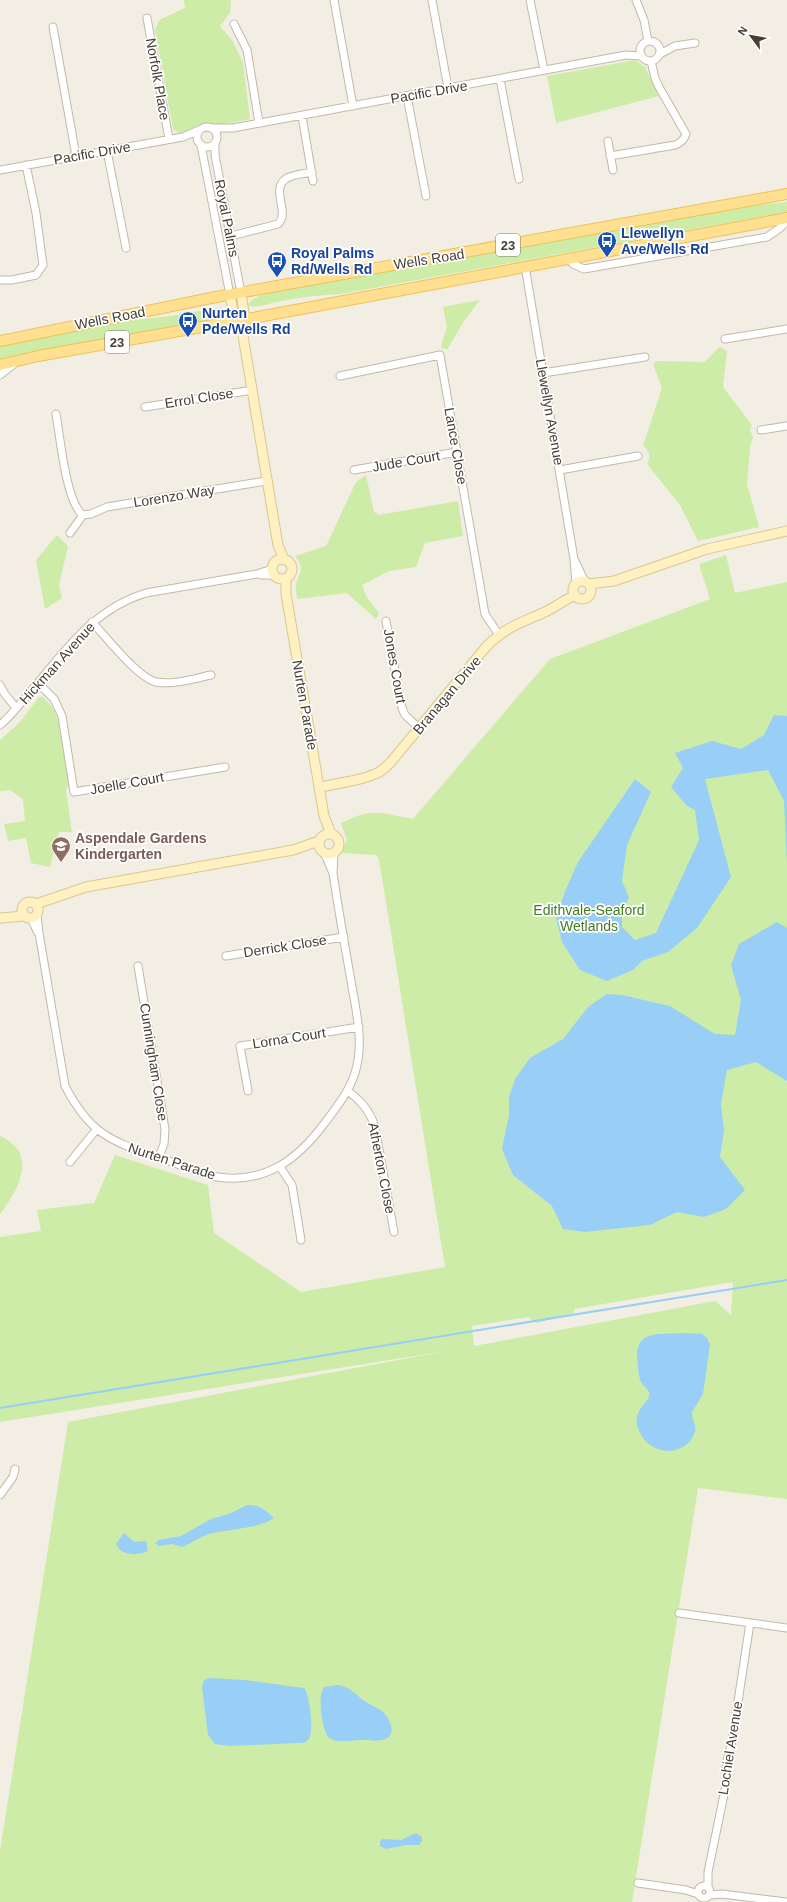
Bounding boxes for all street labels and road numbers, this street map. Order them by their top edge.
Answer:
street label: Norfolk Place [143,37,173,122]
street label: Pacific Drive [389,77,469,107]
street label: Pacific Drive [52,138,132,168]
street label: Royal Palms [212,178,242,258]
road number: 23 [496,234,520,256]
street label: Wells Road [393,246,465,272]
street label: Wells Road [73,303,147,333]
road number: 23 [105,331,129,353]
street label: Llewellyn Avenue [533,357,567,467]
street label: Errol Close [164,385,235,411]
street label: Lance Close [441,406,471,486]
street label: Jude Court [371,447,441,475]
street label: Lorenzo Way [132,482,216,510]
street label: Hickman Avenue [16,619,98,707]
street label: Jones Court [381,627,409,705]
street label: Branagan Drive [410,652,485,737]
street label: Nurten Parade [289,659,321,751]
street label: Joelle Court [89,769,165,797]
street label: Derrick Close [242,931,328,960]
street label: Cunningham Close [137,1002,171,1122]
street label: Lorna Court [251,1024,327,1052]
street label: Atherton Close [365,1121,399,1215]
street label: Nurten Parade [126,1139,218,1183]
street label: Lochiel Avenue [715,1700,745,1796]

